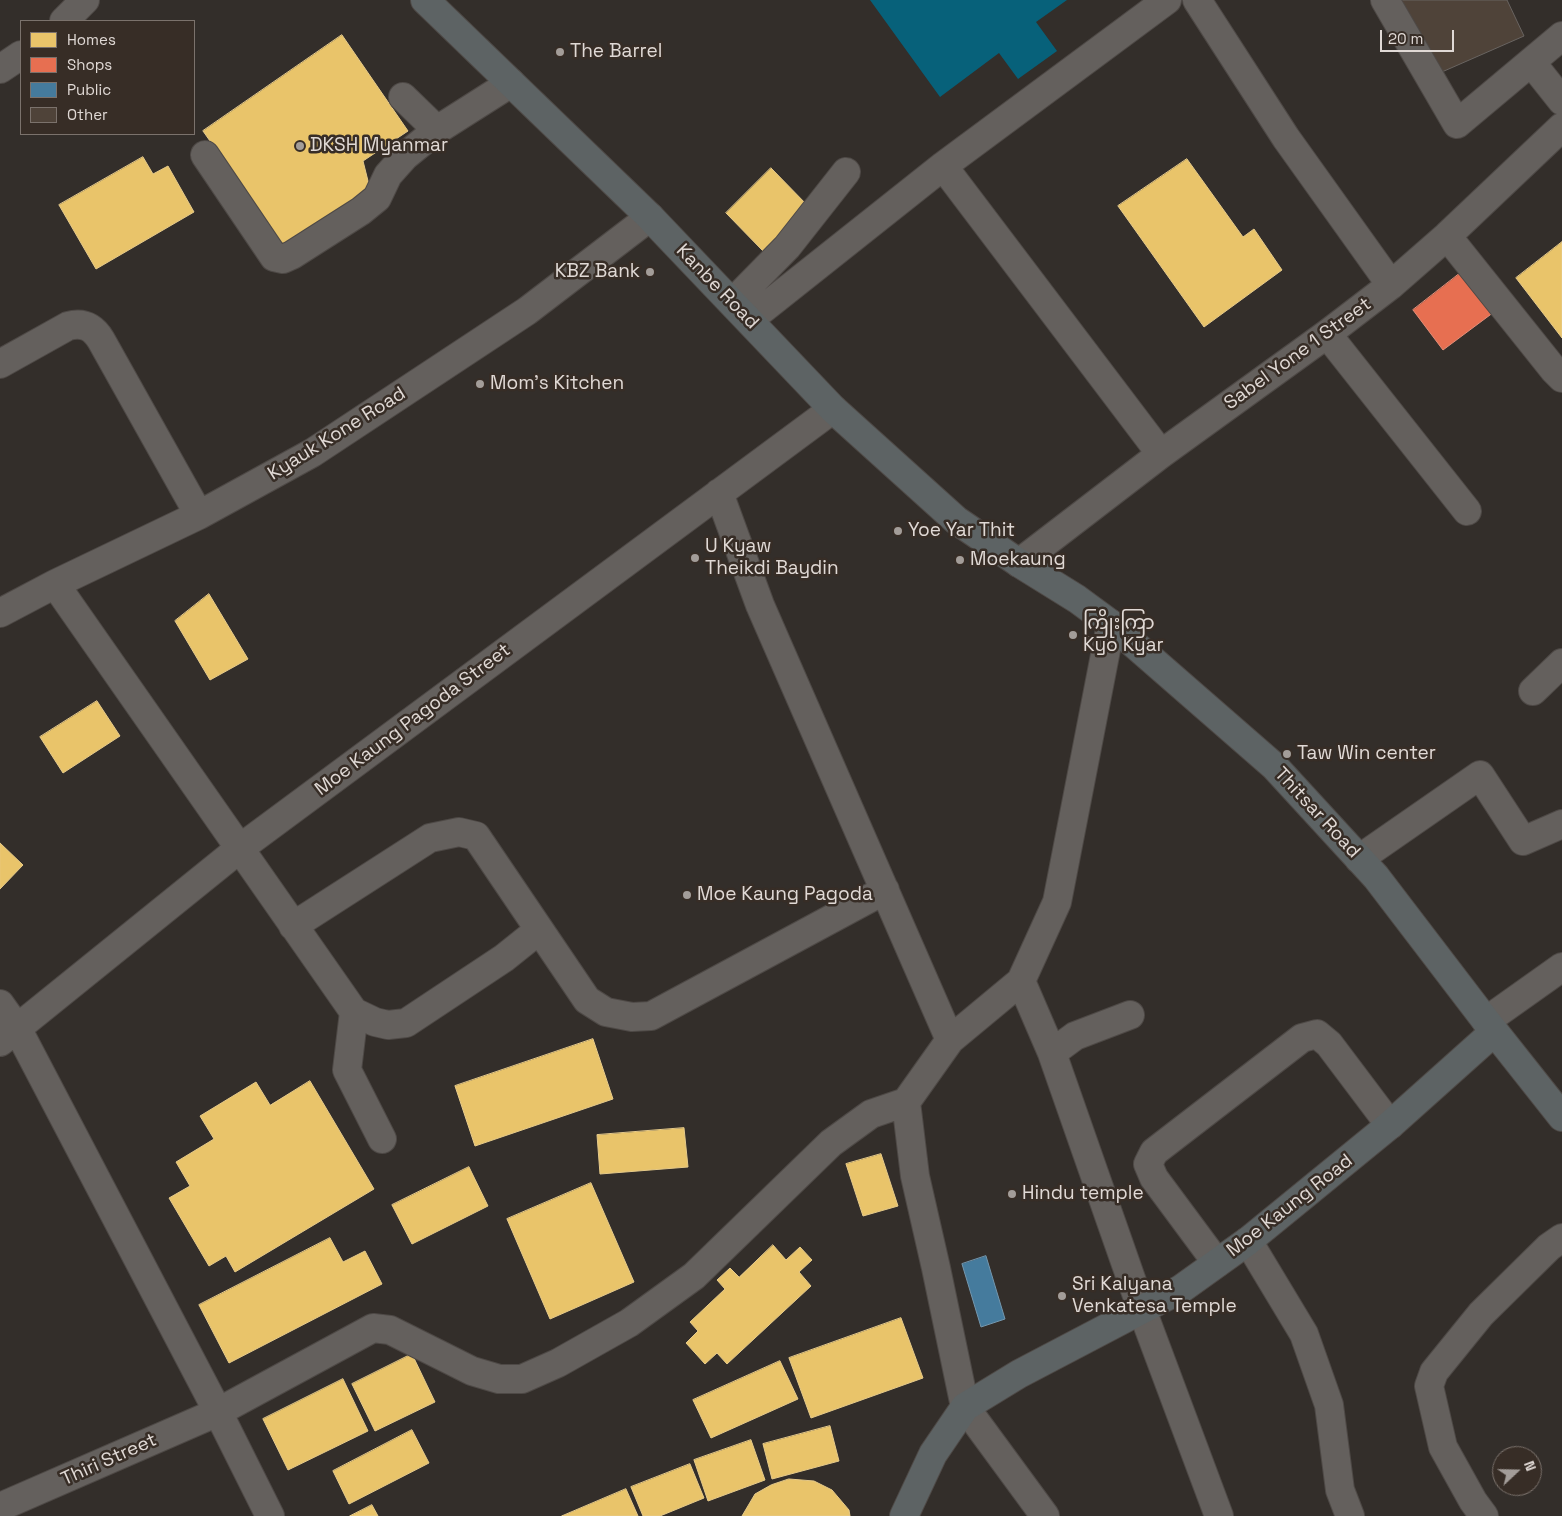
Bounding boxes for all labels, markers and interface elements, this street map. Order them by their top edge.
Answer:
legend [20,20,195,135]
scale bar [1382,20,1456,52]
text: 20 m [1388,29,1423,48]
text: Homes [67,30,116,49]
place label: The Barrel [570,41,662,63]
marker: The Barrel [554,46,566,58]
text: Shops [67,55,112,74]
text: Public [67,80,111,99]
text: Other [67,105,108,124]
place label: DKSH Myanmar [310,135,448,157]
marker: DKSH Myanmar [294,140,306,152]
street label: Kanbe Road [671,240,763,334]
place label: KBZ Bank [555,261,640,283]
marker: KBZ Bank [644,266,656,278]
street label: Sabel Yone 1 Street [1220,293,1376,415]
place label: Mom's Kitchen [490,373,624,395]
marker: Mom's Kitchen [474,378,486,390]
street label: Kyauk Kone Road [264,383,410,485]
place label: Yoe Yar Thit [908,520,1015,542]
marker: Yoe Yar Thit [892,525,904,537]
place label: U Kyaw Theikdi Baydin [705,536,839,580]
place label: Moekaung [970,549,1066,571]
marker: U Kyaw Theikdi Baydin [689,552,701,564]
marker: Moekaung [954,554,966,566]
place label: ကြိုးကြာ Kyo Kyar [1083,613,1164,657]
marker: ကြိုးကြာ Kyo Kyar [1067,629,1079,641]
street label: Moe Kaung Pagoda Street [311,639,515,801]
place label: Taw Win center [1297,743,1436,765]
marker: Taw Win center [1281,748,1293,760]
street label: Thitsar Road [1269,763,1365,863]
place label: Moe Kaung Pagoda [697,884,873,906]
marker: Moe Kaung Pagoda [681,889,693,901]
street label: Moe Kaung Road [1222,1150,1358,1262]
place label: Hindu temple [1022,1183,1144,1205]
marker: Hindu temple [1006,1188,1018,1200]
place label: Sri Kalyana Venkatesa Temple [1072,1274,1237,1318]
marker: Sri Kalyana Venkatesa Temple [1056,1290,1068,1302]
street label: Thiri Street [58,1429,160,1491]
north arrow [1492,1446,1542,1496]
text: N [1520,1458,1540,1474]

